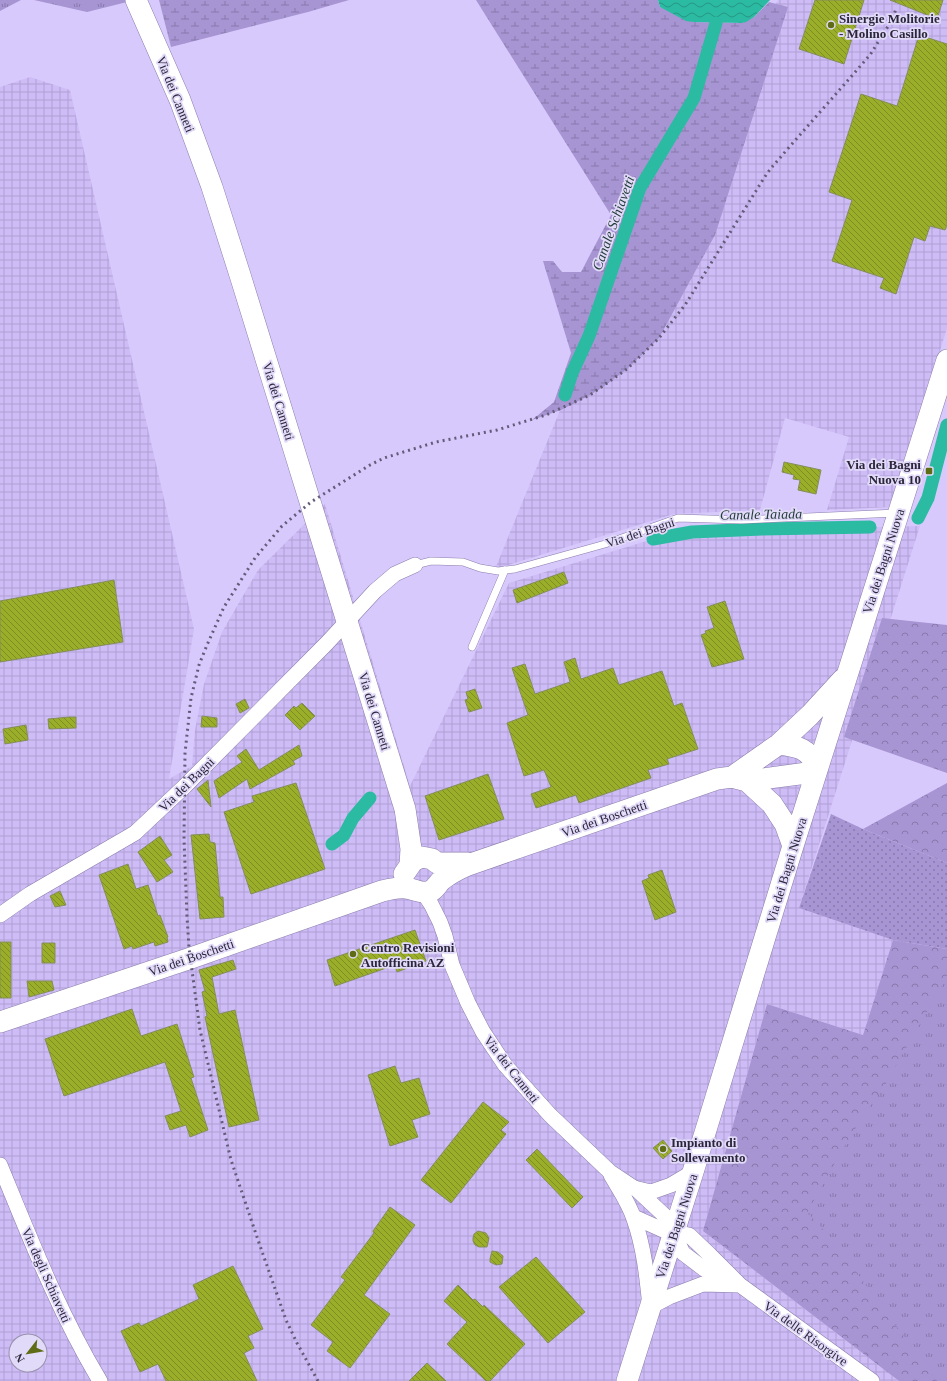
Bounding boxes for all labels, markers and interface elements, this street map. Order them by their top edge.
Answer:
place label: Sinergie Molitorie - Molino Casillo [839,11,940,41]
marker: Sinergie Molitorie - Molino Casillo [826,20,836,30]
street label: Via dei Canneti [153,54,198,135]
water label: Canale Schiavetti [589,174,638,272]
street label: Via dei Canneti [260,360,298,442]
place label: Via dei Bagni Nuova 10 [846,457,921,487]
marker: Via dei Bagni Nuova 10 [924,466,934,476]
water label: Canale Taiada [720,506,802,523]
street label: Via dei Bagni Nuova [859,507,908,615]
street label: Via dei Bagni [604,514,677,551]
street label: Via dei Canneti [356,670,394,752]
street label: Via dei Bagni [155,754,218,815]
street label: Via dei Boschetti [559,797,649,840]
street label: Via dei Bagni Nuova [763,815,810,925]
street label: Via dei Boschetti [146,936,236,979]
place label: Centro Revisioni Autofficina AZ [361,940,455,970]
marker: Centro Revisioni Autofficina AZ [348,949,358,959]
street label: Via dei Canneti [481,1033,543,1106]
place label: Impianto di Sollevamento [671,1135,745,1165]
marker: Impianto di Sollevamento [658,1144,668,1154]
street label: Via dei Bagni Nuova [652,1172,701,1280]
street label: Via degli Schiavetti [19,1225,74,1325]
street label: Via delle Risorgive [761,1298,851,1369]
north arrow [8,1333,48,1373]
text: N [12,1352,27,1365]

